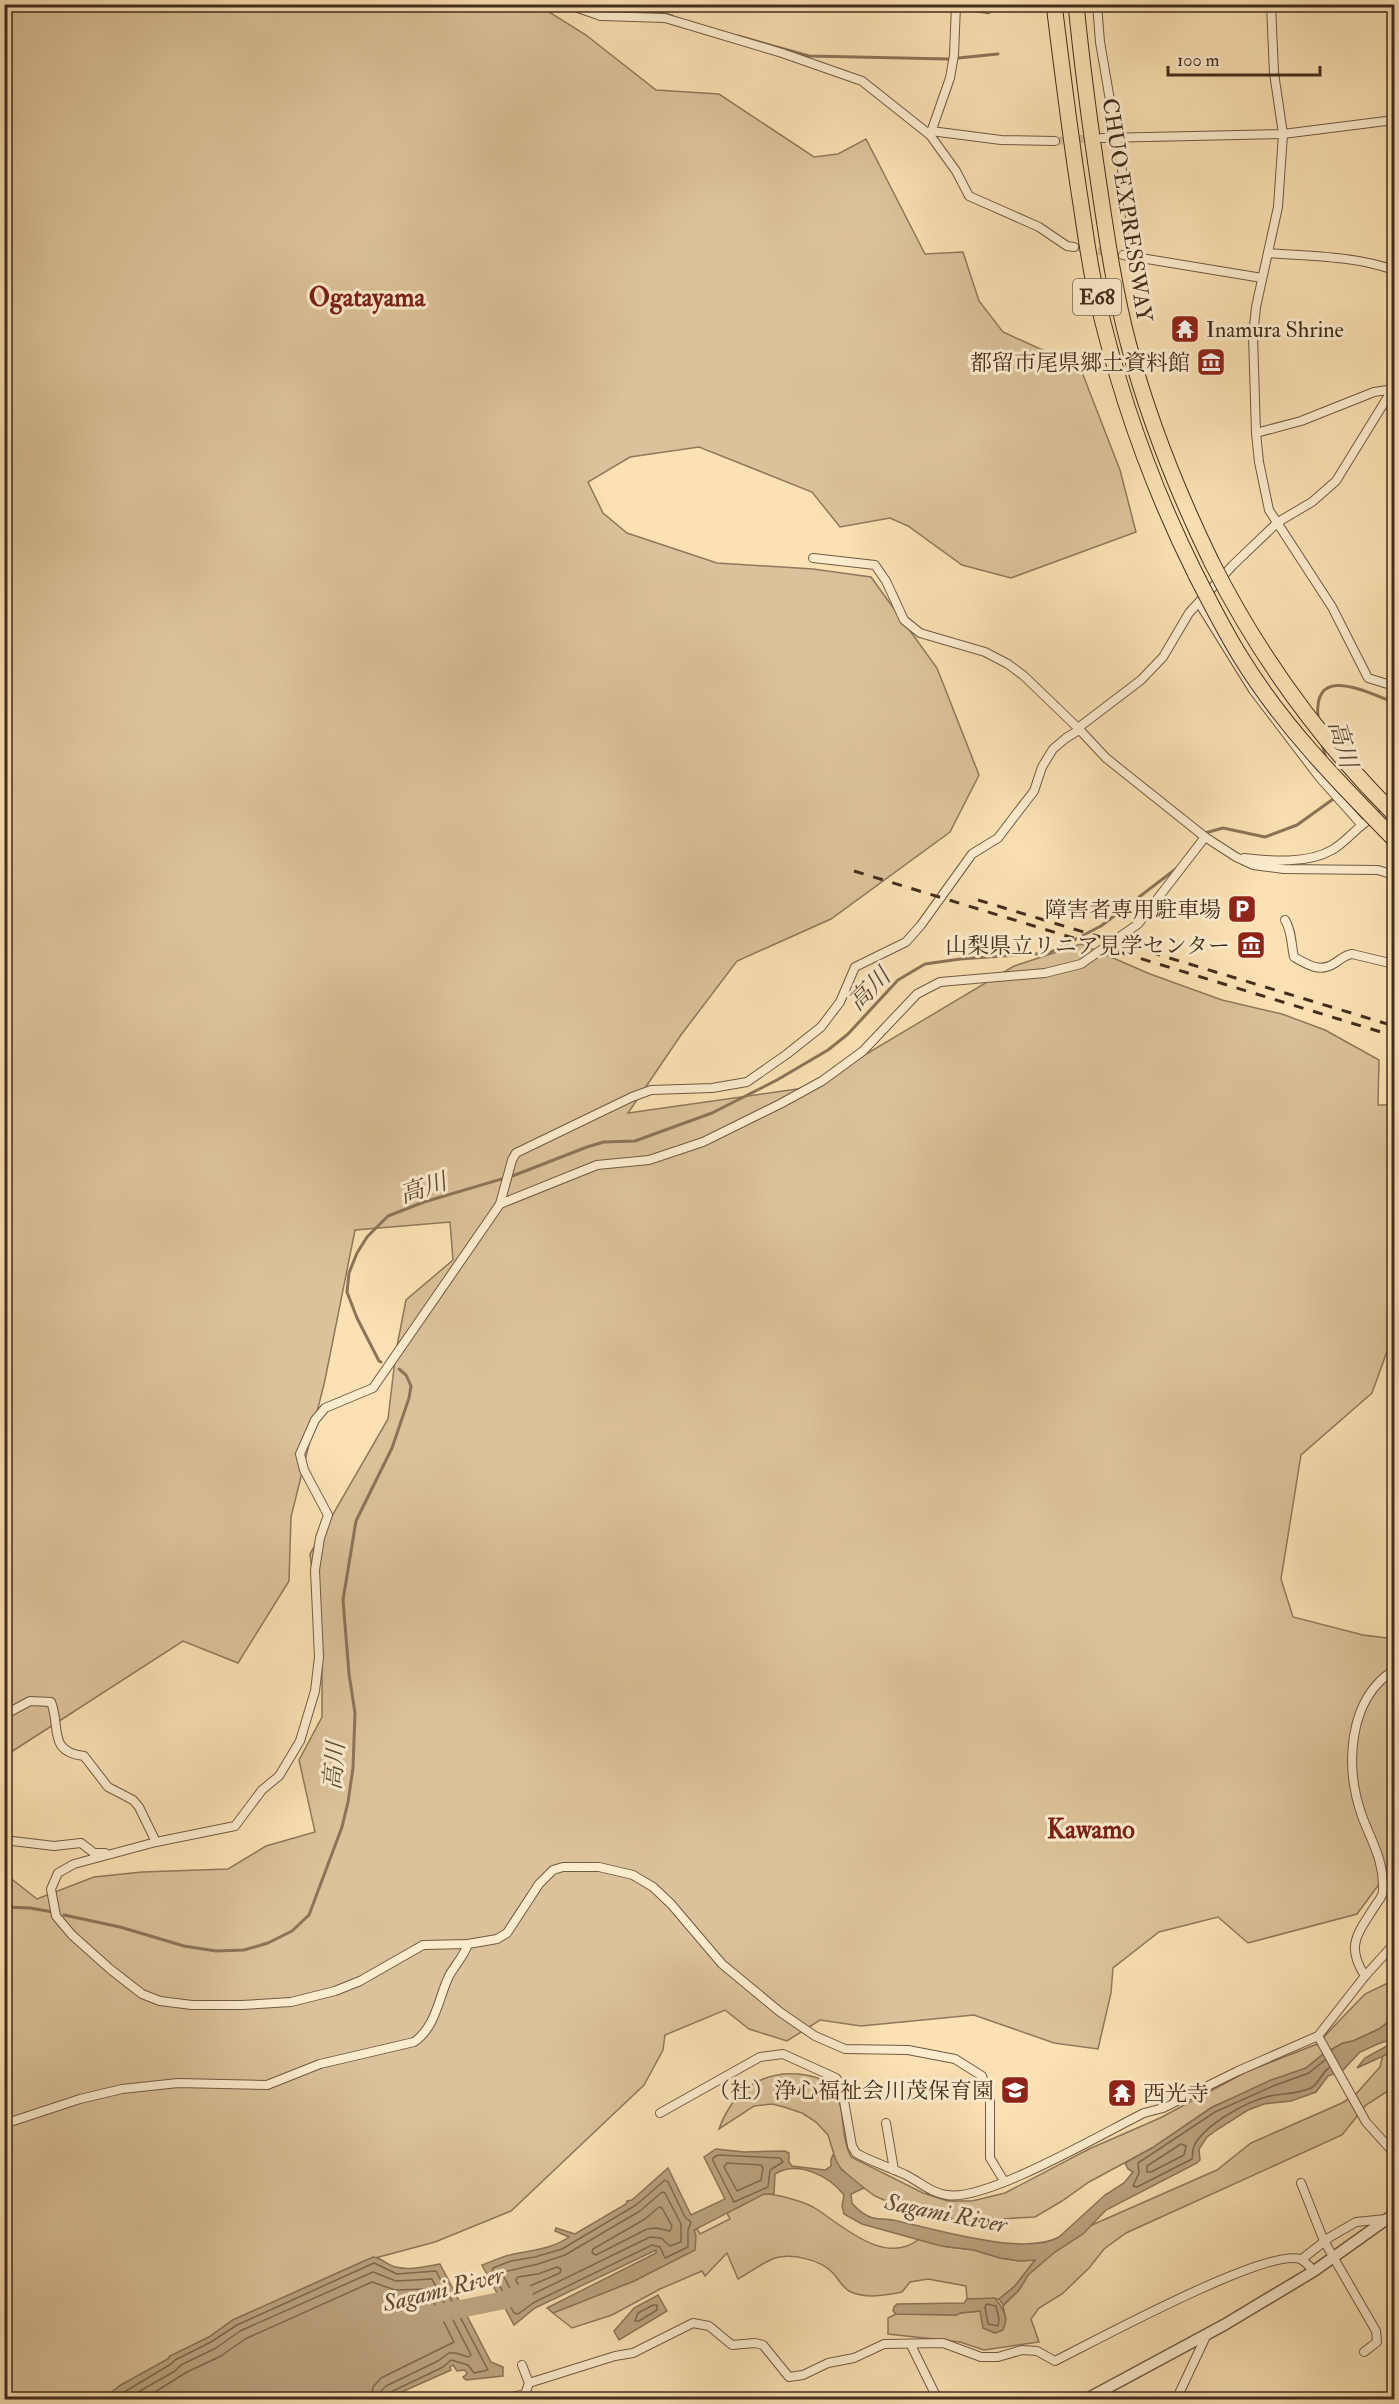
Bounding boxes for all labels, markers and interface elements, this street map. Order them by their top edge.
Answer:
scale bar [1168,39,1320,77]
text: 100 m [1177,49,1220,72]
street label: CHUO EXPRESSWAY [1095,96,1159,325]
road number: E68 [1073,279,1121,315]
district label: Ogatayama [309,282,427,315]
temple icon: Inamura Shrine [1169,313,1201,345]
place label: Inamura Shrine [1206,316,1344,344]
museum icon: 都留市尾県郷土資料館 [1195,346,1227,378]
place label: 都留市尾県郷土資料館 [970,349,1190,377]
water label: 高川 [1321,717,1365,774]
parking icon: 障害者専用駐車場 [1226,893,1258,925]
place label: 障害者専用駐車場 [1045,896,1221,924]
museum icon: 山梨県立リニア見学センター [1235,929,1267,961]
place label: 山梨県立リニア見学センター [945,932,1230,960]
water label: 高川 [841,959,899,1017]
water label: 高川 [396,1165,454,1211]
water label: 高川 [317,1738,352,1791]
district label: Kawamo [1047,1814,1135,1846]
school or university icon: （社）浄心福祉会川茂保育園 [999,2074,1031,2106]
place label: （社）浄心福祉会川茂保育園 [708,2077,994,2105]
temple icon: 西光寺 [1106,2077,1138,2109]
place label: 西光寺 [1143,2080,1209,2108]
water label: Sagami River [881,2186,1010,2241]
water label: Sagami River [379,2259,508,2320]

